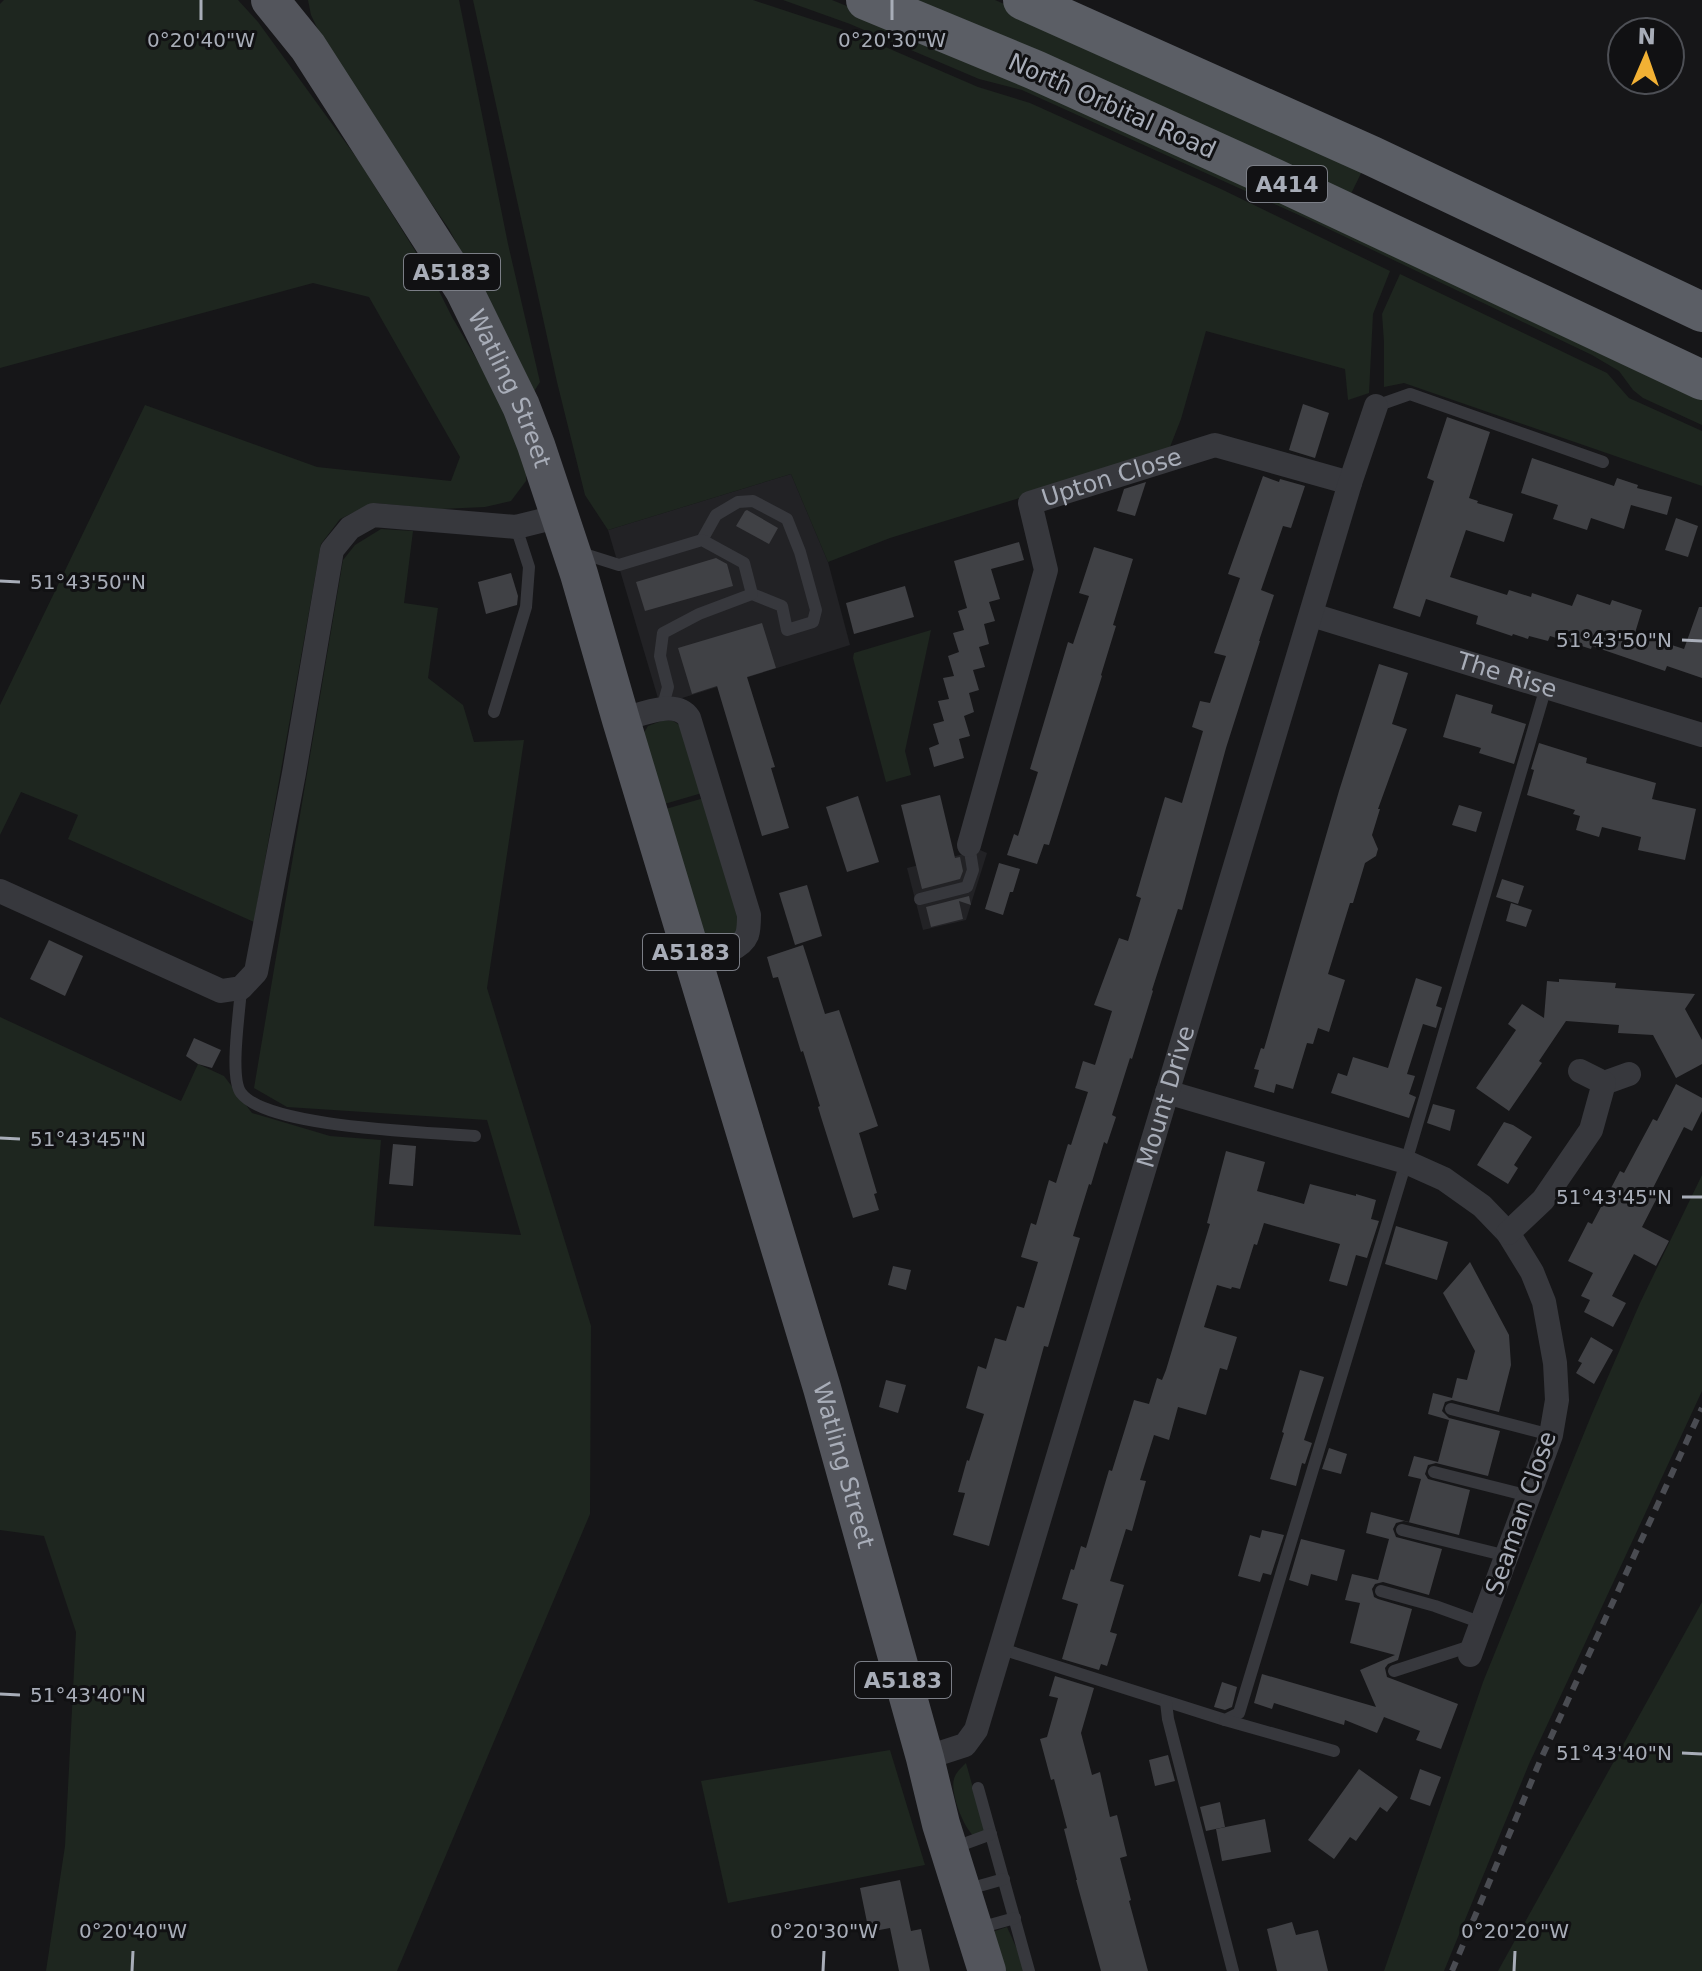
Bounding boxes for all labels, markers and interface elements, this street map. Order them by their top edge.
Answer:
north arrow [1606,16,1686,96]
text: N [1637,24,1656,49]
text: 0°20'40"W [147,28,255,52]
text: 0°20'30"W [838,28,946,52]
street label: North Orbital Road [1004,48,1220,164]
road number: A414 [1247,166,1327,202]
road number: A5183 [404,254,500,290]
street label: Watling Street [462,305,557,471]
street label: Upton Close [1038,442,1185,512]
text: 51°43'50"N [30,570,146,594]
text: 51°43'50"N [1556,628,1672,652]
street label: The Rise [1453,646,1560,704]
road number: A5183 [643,934,739,970]
street label: Mount Drive [1131,1022,1200,1171]
text: 51°43'45"N [30,1127,146,1151]
text: 51°43'45"N [1556,1185,1672,1209]
street label: Watling Street [807,1379,880,1551]
street label: Seaman Close [1480,1428,1562,1598]
road number: A5183 [855,1662,951,1698]
text: 51°43'40"N [30,1683,146,1707]
text: 51°43'40"N [1556,1741,1672,1765]
text: 0°20'40"W [79,1919,187,1943]
text: 0°20'30"W [770,1919,878,1943]
text: 0°20'20"W [1461,1919,1569,1943]

